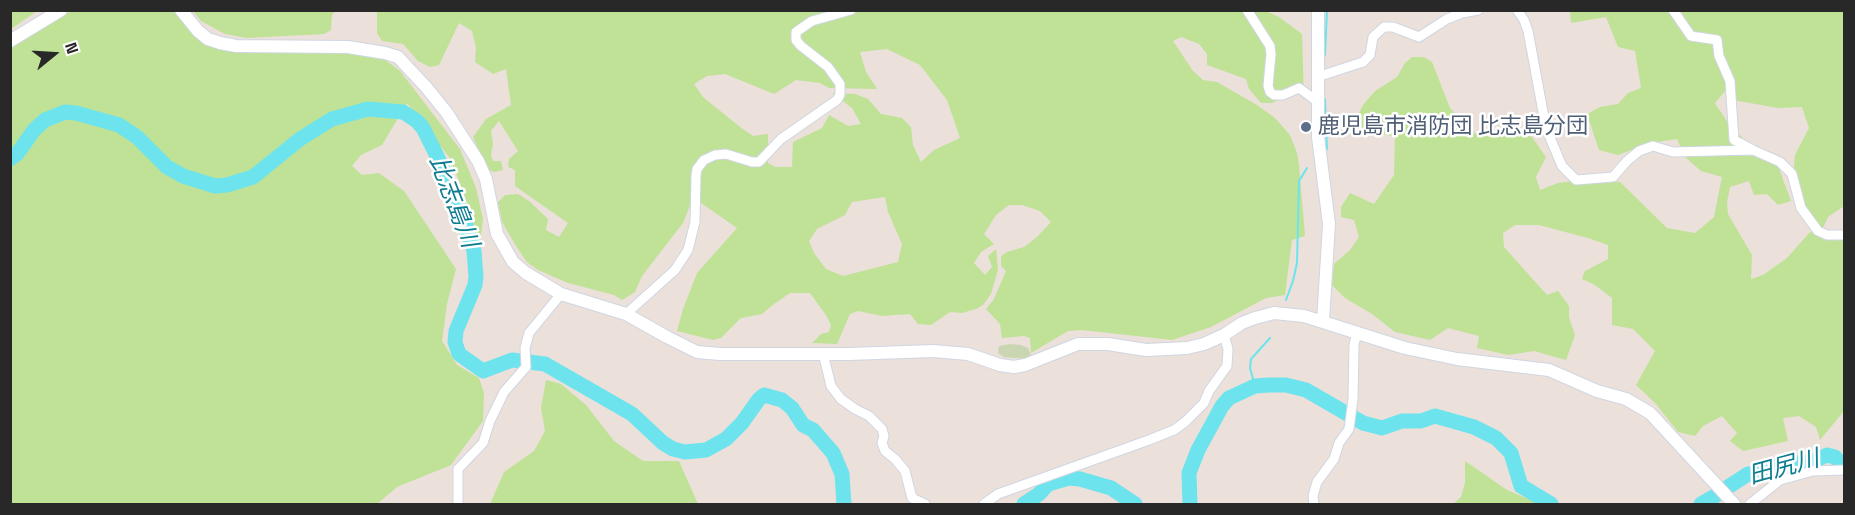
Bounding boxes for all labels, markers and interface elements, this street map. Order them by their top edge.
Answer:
north arrow [24,24,84,84]
text: N [60,40,83,57]
place label: 鹿児島市消防団 比志島分団 [1318,114,1588,140]
marker: 鹿児島市消防団 比志島分団 [1299,120,1313,134]
water label: 比志島川 [422,152,484,252]
water label: 田尻川 [1745,445,1823,491]

